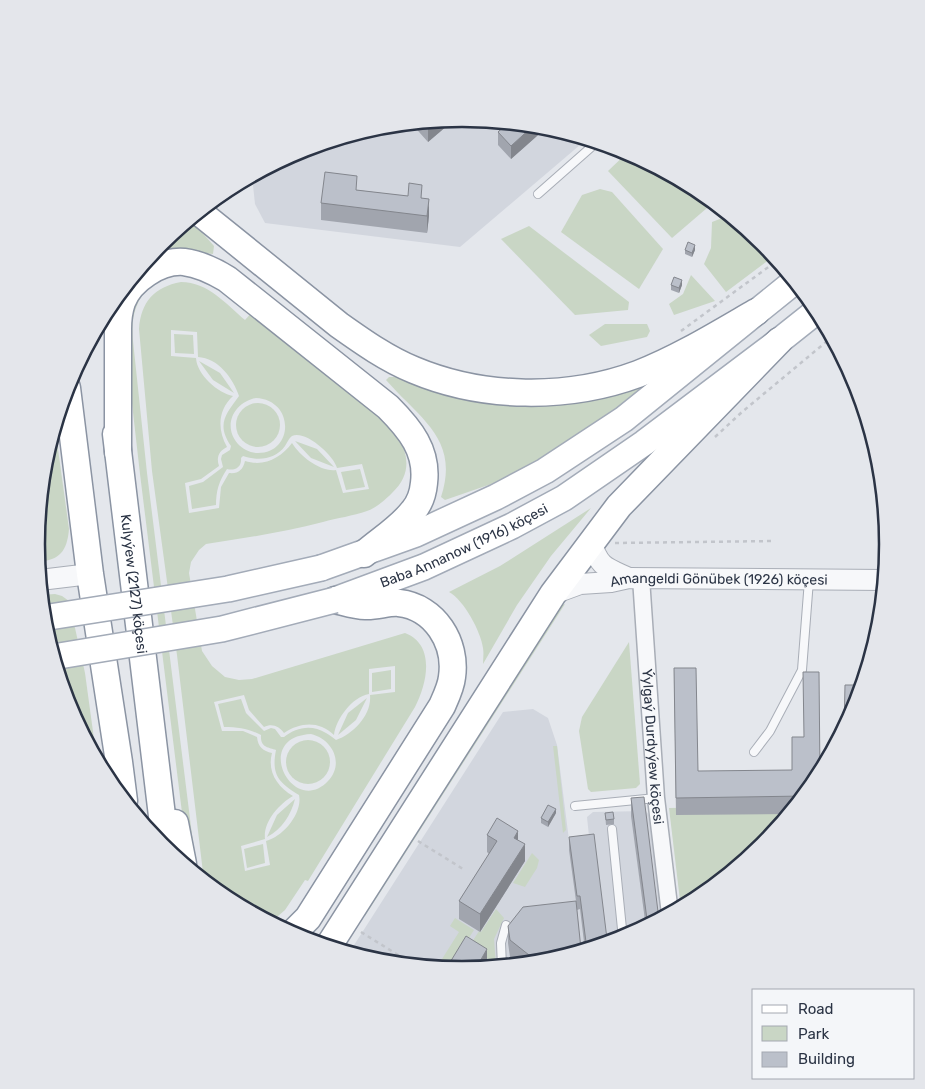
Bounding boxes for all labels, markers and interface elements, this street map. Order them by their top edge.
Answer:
street label: Baba Annanow (1916) köçesi [378,500,551,591]
street label: Kulyýew (2127) köçesi [117,513,151,655]
street label: Amangeldi Gönübek (1926) köçesi [608,569,828,590]
street label: Ýylgaý Durdyýew köçesi [639,668,668,825]
legend [752,989,915,1079]
text: Road [798,1000,834,1018]
text: Park [798,1025,829,1043]
text: Building [798,1050,855,1068]

